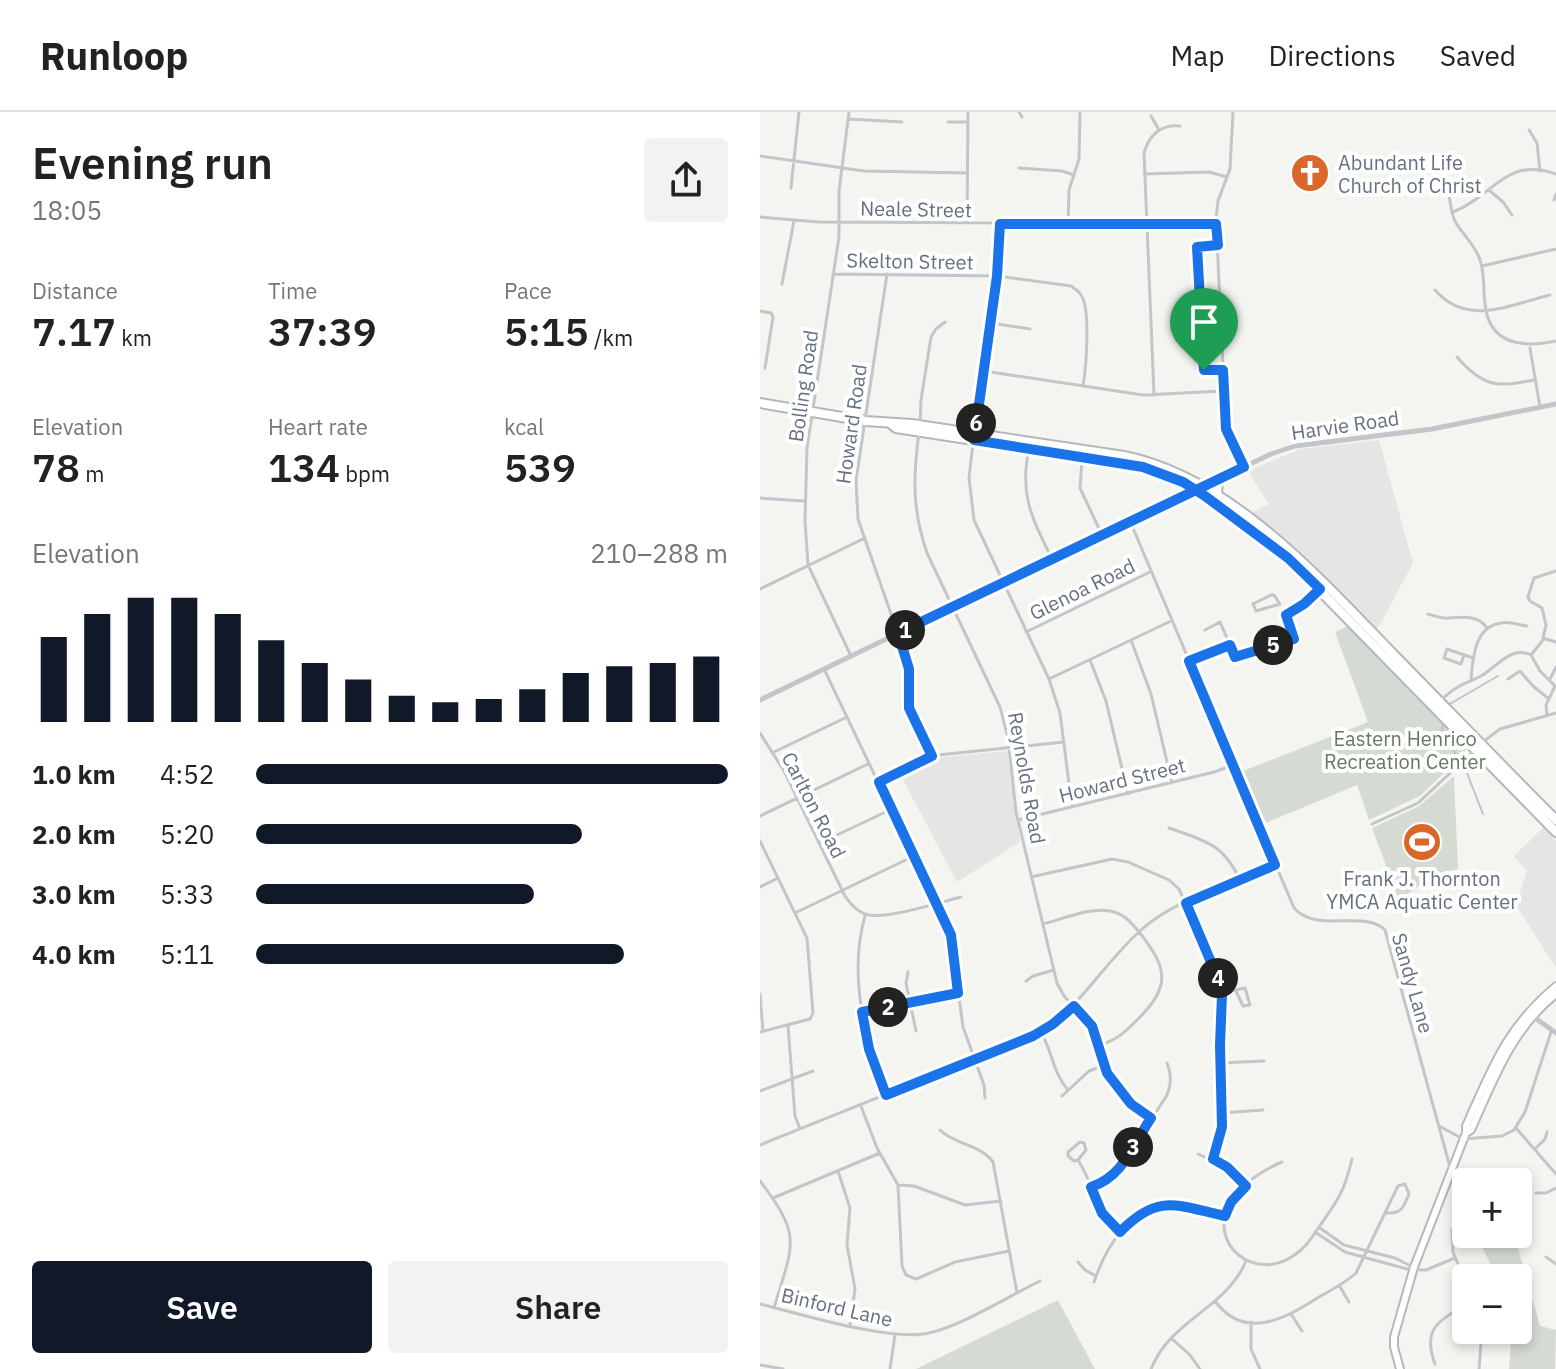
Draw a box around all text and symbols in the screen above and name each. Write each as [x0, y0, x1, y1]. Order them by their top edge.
text: Runloop [40, 31, 188, 80]
text: Map [1170, 37, 1224, 74]
text: Directions [1268, 37, 1396, 74]
text: Saved [1440, 37, 1516, 74]
text: Evening run [32, 134, 273, 191]
button: share [644, 138, 728, 222]
place label: Abundant Life Church of Christ [1338, 149, 1482, 199]
church icon: Abundant Life Church of Christ [1289, 152, 1331, 194]
text: 18:05 [32, 193, 102, 227]
street label: Neale Street [860, 195, 972, 223]
street label: Skelton Street [846, 246, 974, 276]
text: Distance [32, 276, 118, 305]
text: Time [268, 276, 317, 305]
text: Pace [504, 276, 552, 305]
pin [1170, 288, 1238, 370]
icon: arrive [1182, 300, 1226, 344]
text: 7.17 [32, 305, 116, 357]
text: 37:39 [268, 305, 377, 357]
text: 5:15 [504, 305, 589, 357]
text: km [116, 323, 152, 352]
text: /km [589, 323, 633, 352]
street label: Bolling Road [782, 328, 824, 444]
street label: Howard Road [829, 362, 873, 486]
pin: 6 [956, 403, 996, 443]
street label: Harvie Road [1289, 404, 1401, 446]
text: 6 [969, 408, 983, 437]
text: Elevation [32, 412, 123, 441]
text: Heart rate [268, 412, 368, 441]
text: kcal [504, 412, 544, 441]
text: 78 [32, 441, 80, 493]
text: 134 [268, 441, 340, 493]
text: 539 [504, 441, 576, 493]
text: m [80, 459, 104, 488]
text: bpm [340, 459, 390, 488]
text: Elevation [32, 536, 140, 570]
text: 210–288 m [590, 536, 728, 570]
street label: Glenoa Road [1025, 552, 1139, 626]
pin: 1 [885, 610, 925, 650]
text: 1 [898, 615, 912, 644]
pin: 5 [1253, 625, 1293, 665]
text: 5 [1266, 630, 1280, 659]
street label: Reynolds Road [1002, 710, 1052, 846]
park label: Eastern Henrico Recreation Center [1324, 725, 1486, 775]
street label: Carlton Road [776, 747, 852, 863]
street label: Howard Street [1056, 751, 1188, 809]
text: 1.0 km [32, 757, 116, 791]
text: 4:52 [160, 757, 214, 791]
text: 2.0 km [32, 817, 116, 851]
text: 5:20 [160, 817, 214, 851]
sports icon: Frank J. Thornton YMCA Aquatic Center [1401, 821, 1443, 863]
place label: Frank J. Thornton YMCA Aquatic Center [1326, 865, 1518, 915]
text: 3.0 km [32, 877, 116, 911]
text: 5:33 [160, 877, 214, 911]
street label: Sandy Lane [1386, 930, 1440, 1036]
text: 4.0 km [32, 937, 116, 971]
text: 5:11 [160, 937, 214, 971]
pin: 4 [1198, 958, 1238, 998]
text: 4 [1211, 963, 1225, 992]
pin: 2 [868, 987, 908, 1027]
text: 2 [881, 992, 895, 1021]
pin: 3 [1113, 1127, 1153, 1167]
text: 3 [1126, 1132, 1140, 1161]
map controls [1452, 1168, 1532, 1344]
button: + [1452, 1168, 1532, 1248]
button: Save [32, 1261, 372, 1353]
button: Share [388, 1261, 728, 1353]
button: − [1452, 1264, 1532, 1344]
street label: Binford Lane [779, 1281, 895, 1333]

